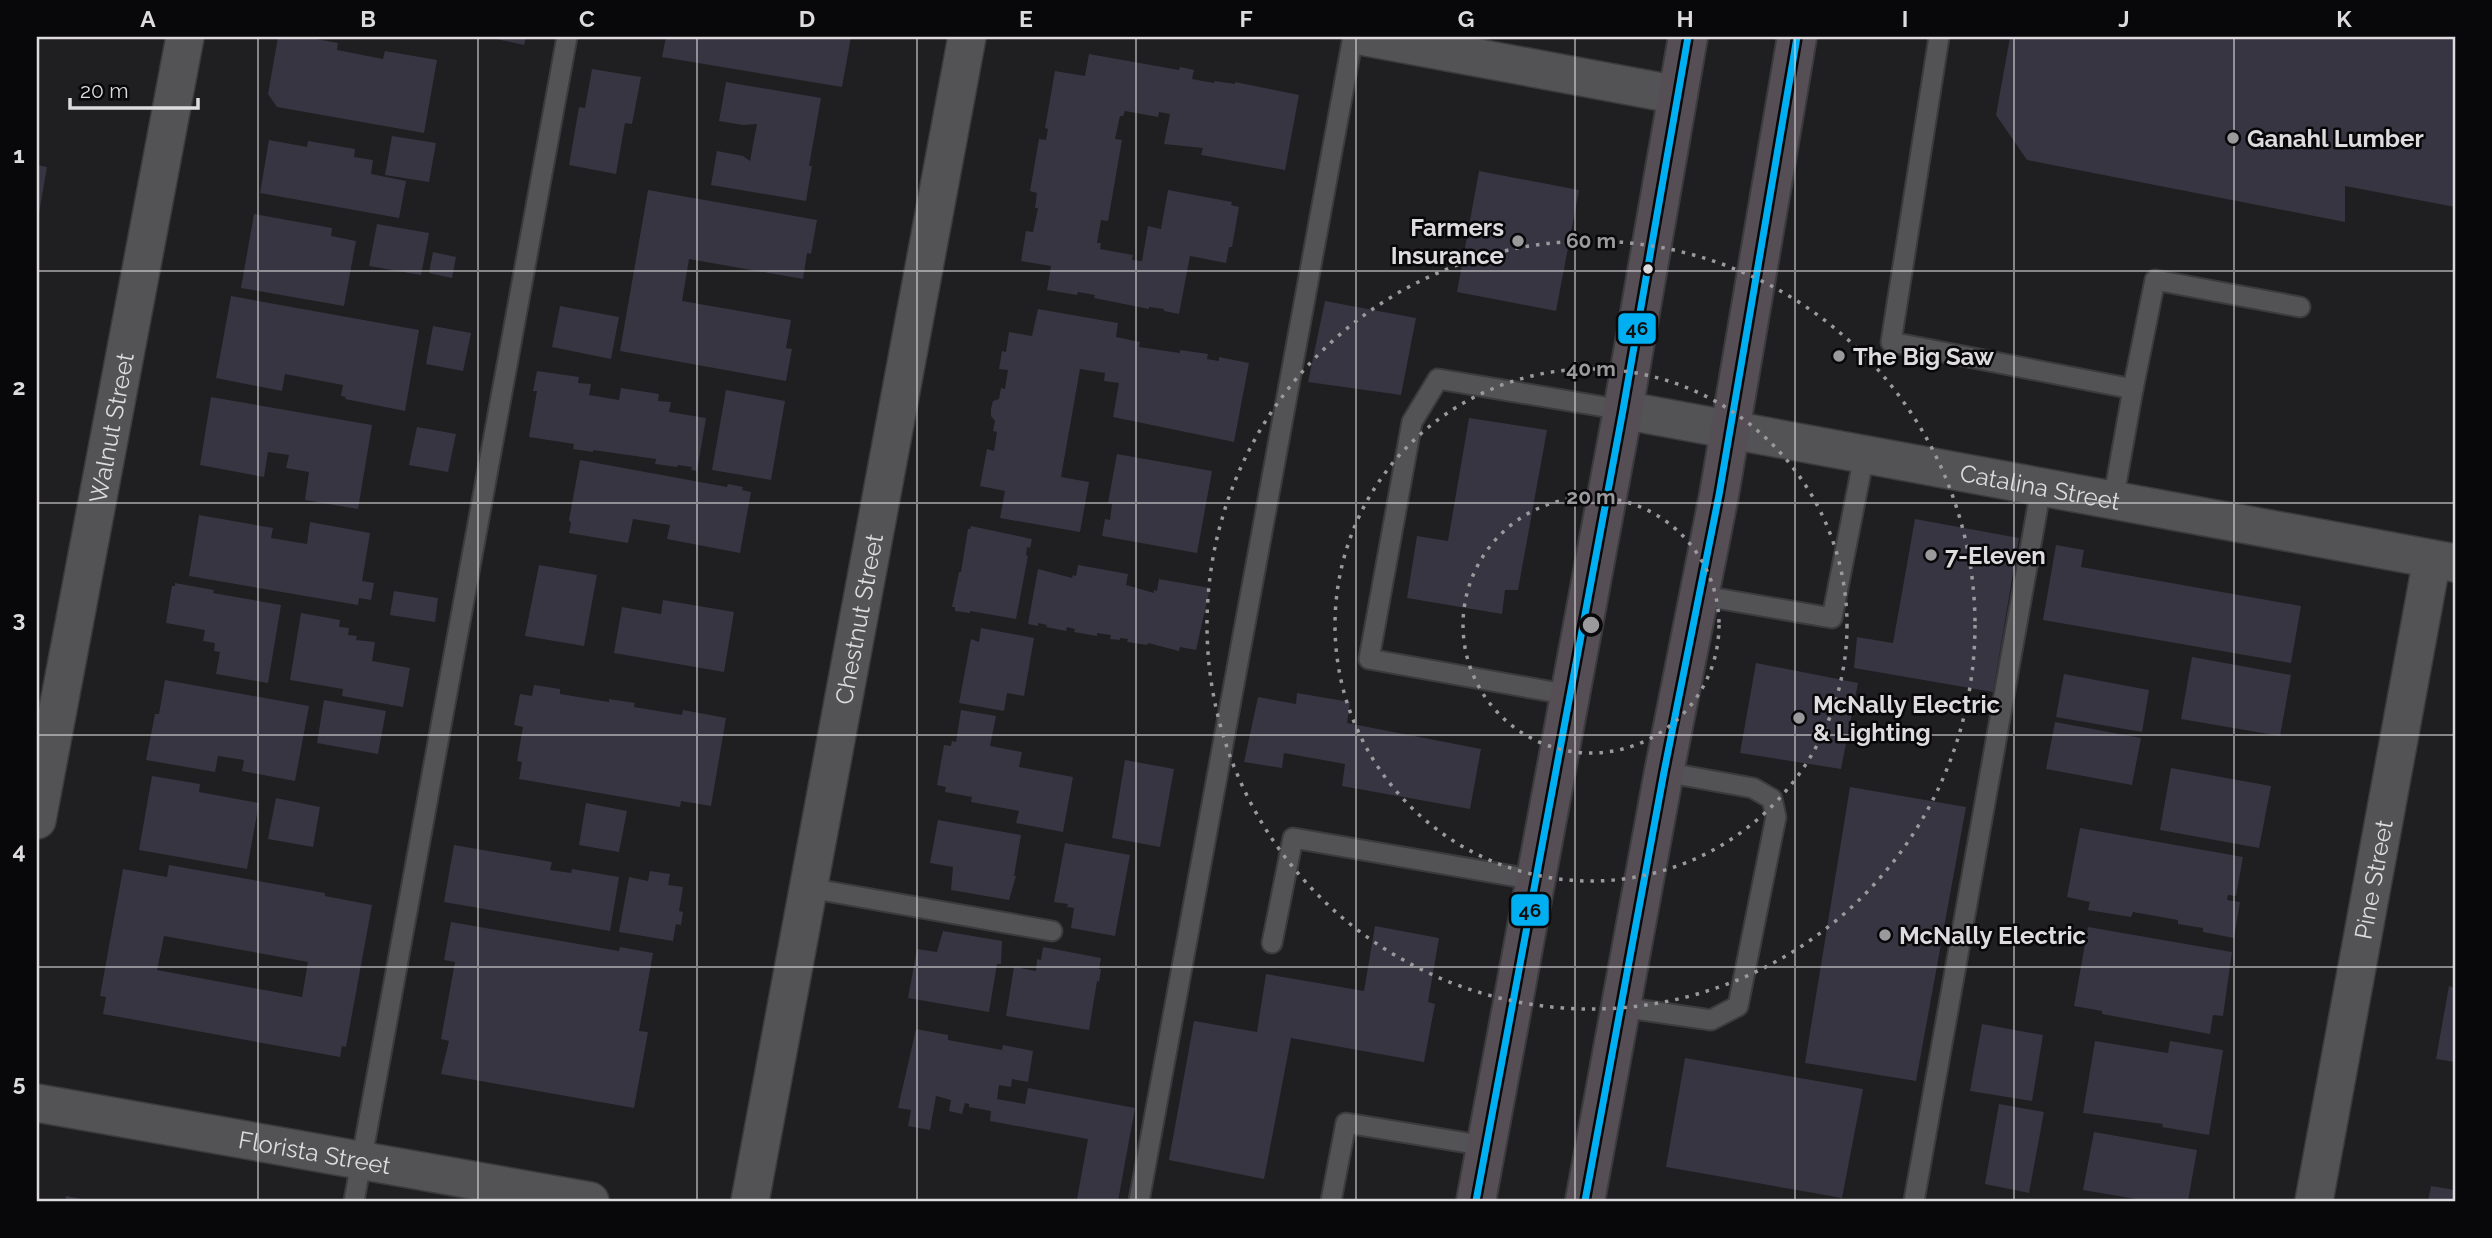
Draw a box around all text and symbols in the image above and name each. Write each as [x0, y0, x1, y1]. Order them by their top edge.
text: A [140, 5, 156, 32]
text: B [360, 5, 376, 32]
text: C [579, 5, 595, 32]
text: D [799, 5, 815, 32]
text: E [1019, 5, 1033, 32]
text: F [1239, 5, 1253, 32]
text: G [1458, 5, 1474, 32]
text: H [1676, 5, 1694, 32]
text: I [1902, 5, 1908, 32]
text: J [2118, 5, 2130, 32]
text: K [2336, 5, 2352, 32]
scale bar [70, 66, 198, 110]
text: 20 m [80, 78, 128, 103]
place label: Ganahl Lumber [2247, 124, 2424, 153]
marker: Ganahl Lumber [2225, 130, 2241, 146]
text: 1 [13, 141, 25, 168]
place label: Farmers Insurance [1391, 213, 1504, 270]
text: 60 m [1566, 228, 1616, 253]
marker: Farmers Insurance [1510, 233, 1526, 249]
unlabelled marker [1641, 262, 1655, 276]
line badge: 46 [1617, 312, 1657, 345]
text: 46 [1626, 317, 1648, 339]
place label: The Big Saw [1853, 342, 1995, 371]
marker: The Big Saw [1831, 348, 1847, 364]
street label: Walnut Street [83, 350, 140, 506]
text: 40 m [1566, 356, 1616, 381]
text: 2 [13, 373, 25, 400]
street label: Catalina Street [1958, 458, 2122, 516]
text: 20 m [1566, 484, 1616, 509]
street label: Chestnut Street [828, 531, 889, 707]
place label: 7-Eleven [1945, 541, 2046, 570]
marker: 7-Eleven [1923, 547, 1939, 563]
text: 3 [13, 605, 25, 632]
centre of rings [1579, 613, 1603, 637]
place label: McNally Electric & Lighting [1813, 690, 2001, 747]
marker: McNally Electric & Lighting [1791, 710, 1807, 726]
street label: Pine Street [2348, 817, 2398, 941]
text: 4 [12, 837, 26, 864]
line badge: 46 [1510, 893, 1550, 927]
text: 46 [1519, 899, 1541, 921]
place label: McNally Electric [1899, 921, 2087, 950]
marker: McNally Electric [1877, 927, 1893, 943]
text: 5 [13, 1069, 26, 1096]
street label: Florista Street [236, 1124, 393, 1180]

